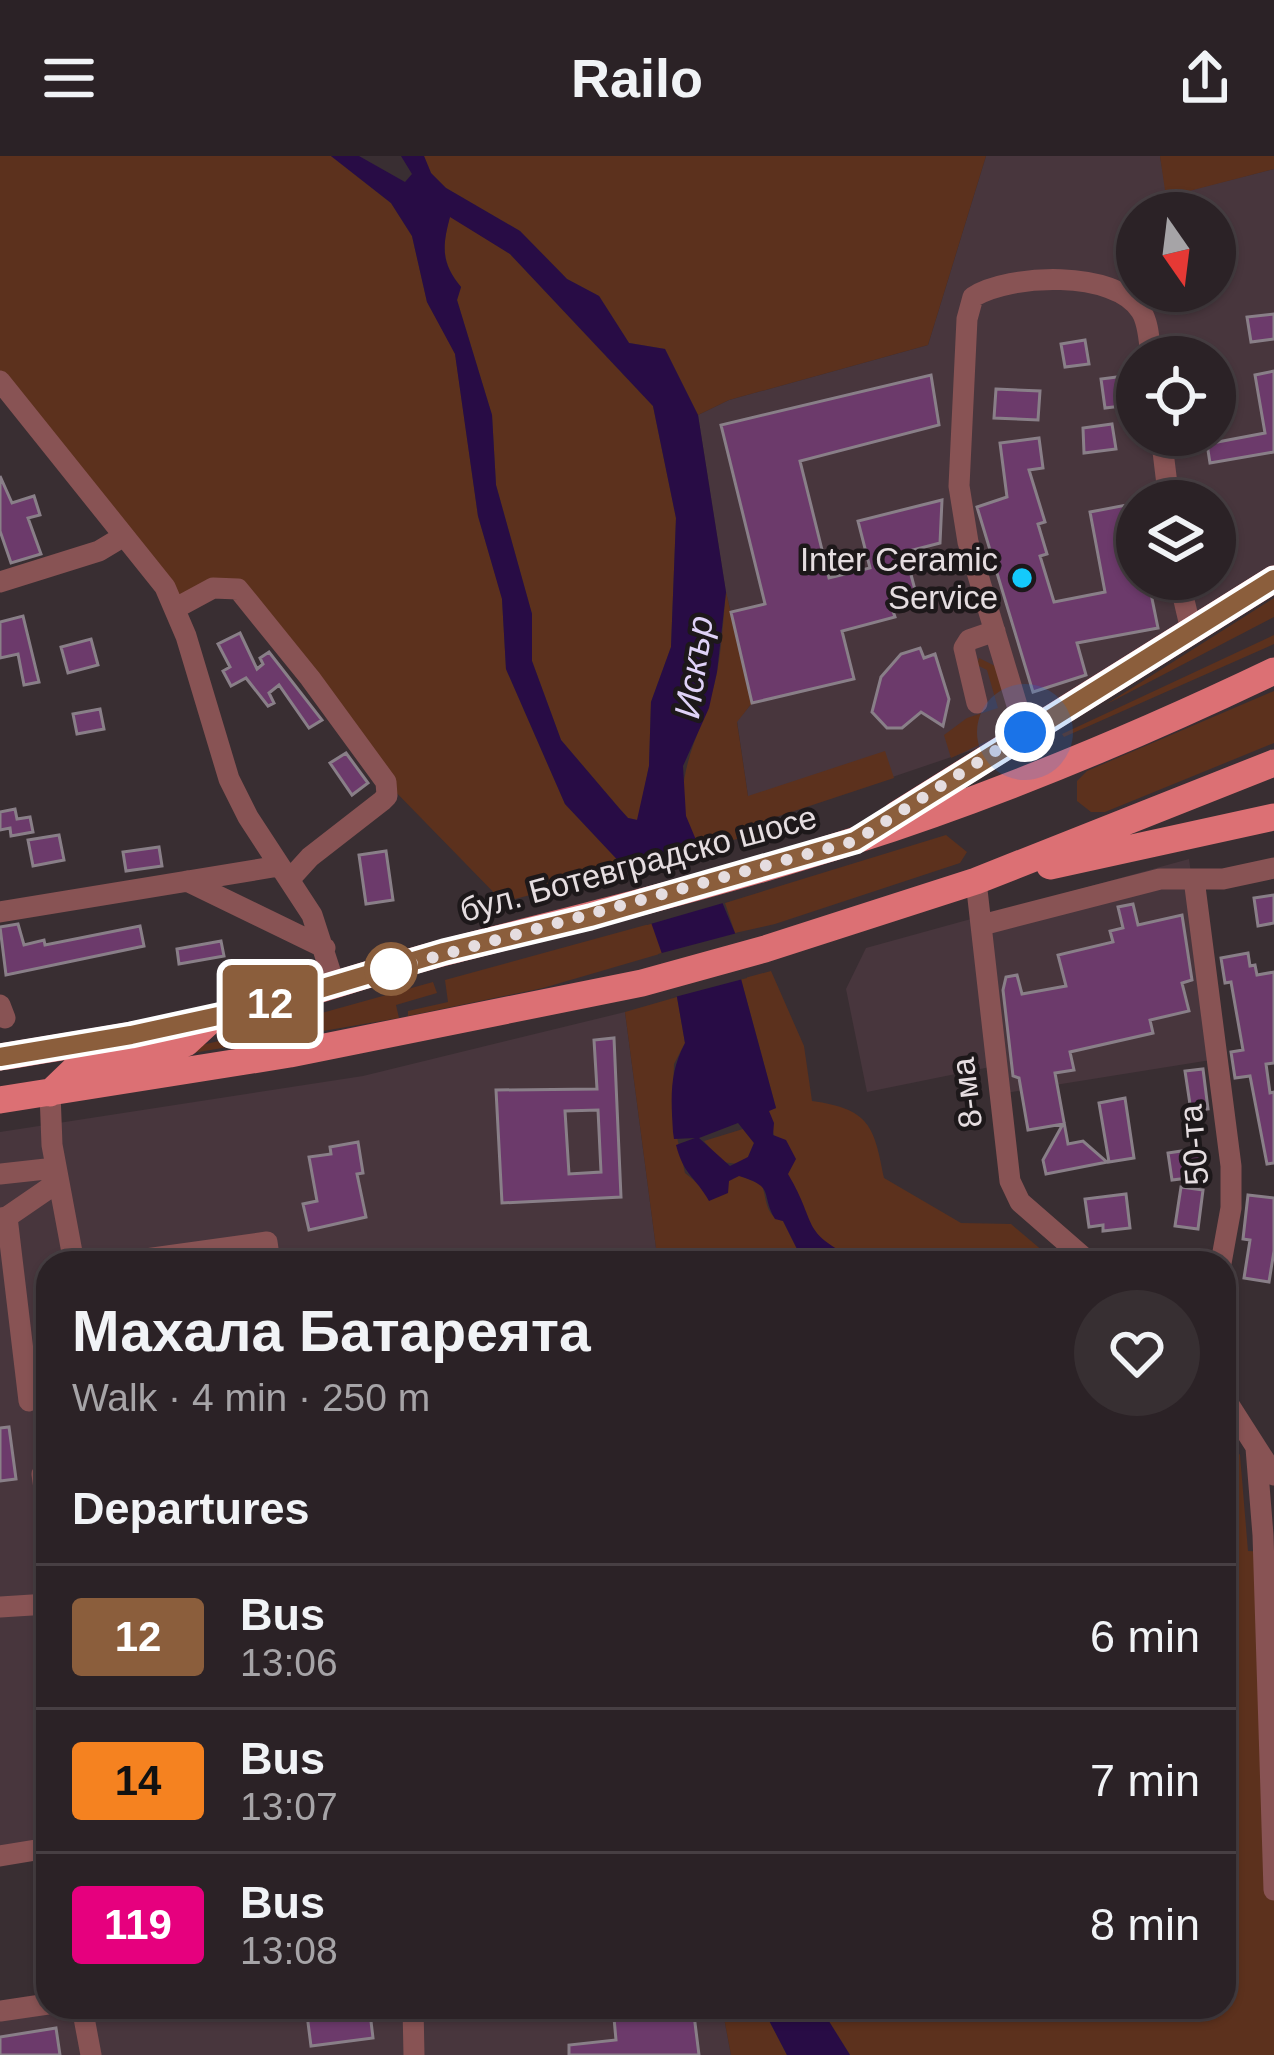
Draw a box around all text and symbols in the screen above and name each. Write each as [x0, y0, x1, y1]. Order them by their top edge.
icon: menu [36, 45, 102, 111]
icon: share [1172, 45, 1238, 111]
text: Railo [571, 48, 703, 108]
north arrow [1116, 192, 1236, 312]
map controls [1116, 192, 1236, 600]
button: locate [1116, 336, 1236, 456]
button: layers [1116, 480, 1236, 600]
place label: Inter Ceramic Service [800, 541, 998, 616]
marker: Inter Ceramic Service [1009, 565, 1035, 591]
water label: Искър [666, 613, 721, 721]
your location [995, 702, 1055, 762]
street label: бул. Ботевградско шосе [456, 798, 821, 929]
unlabelled marker [366, 944, 416, 994]
line badge: 12 [216, 965, 324, 1043]
text: 12 [247, 980, 293, 1027]
street label: 8-ма [944, 1055, 989, 1130]
street label: 50-та [1171, 1102, 1215, 1187]
button: heart [1074, 1290, 1200, 1416]
text: Махала Батареята [72, 1299, 591, 1363]
text: Walk · 4 min · 250 m [72, 1376, 430, 1419]
text: Departures [72, 1483, 310, 1534]
text: Bus [240, 1589, 325, 1640]
text: 6 min [1090, 1611, 1200, 1662]
text: 12 [115, 1613, 161, 1660]
text: 13:06 [240, 1641, 338, 1684]
text: Bus [240, 1733, 325, 1784]
text: 7 min [1090, 1755, 1200, 1806]
text: 14 [115, 1757, 161, 1804]
text: 13:07 [240, 1785, 338, 1828]
text: Bus [240, 1877, 325, 1928]
text: 8 min [1090, 1899, 1200, 1950]
text: 119 [104, 1901, 172, 1948]
text: 13:08 [240, 1929, 338, 1972]

